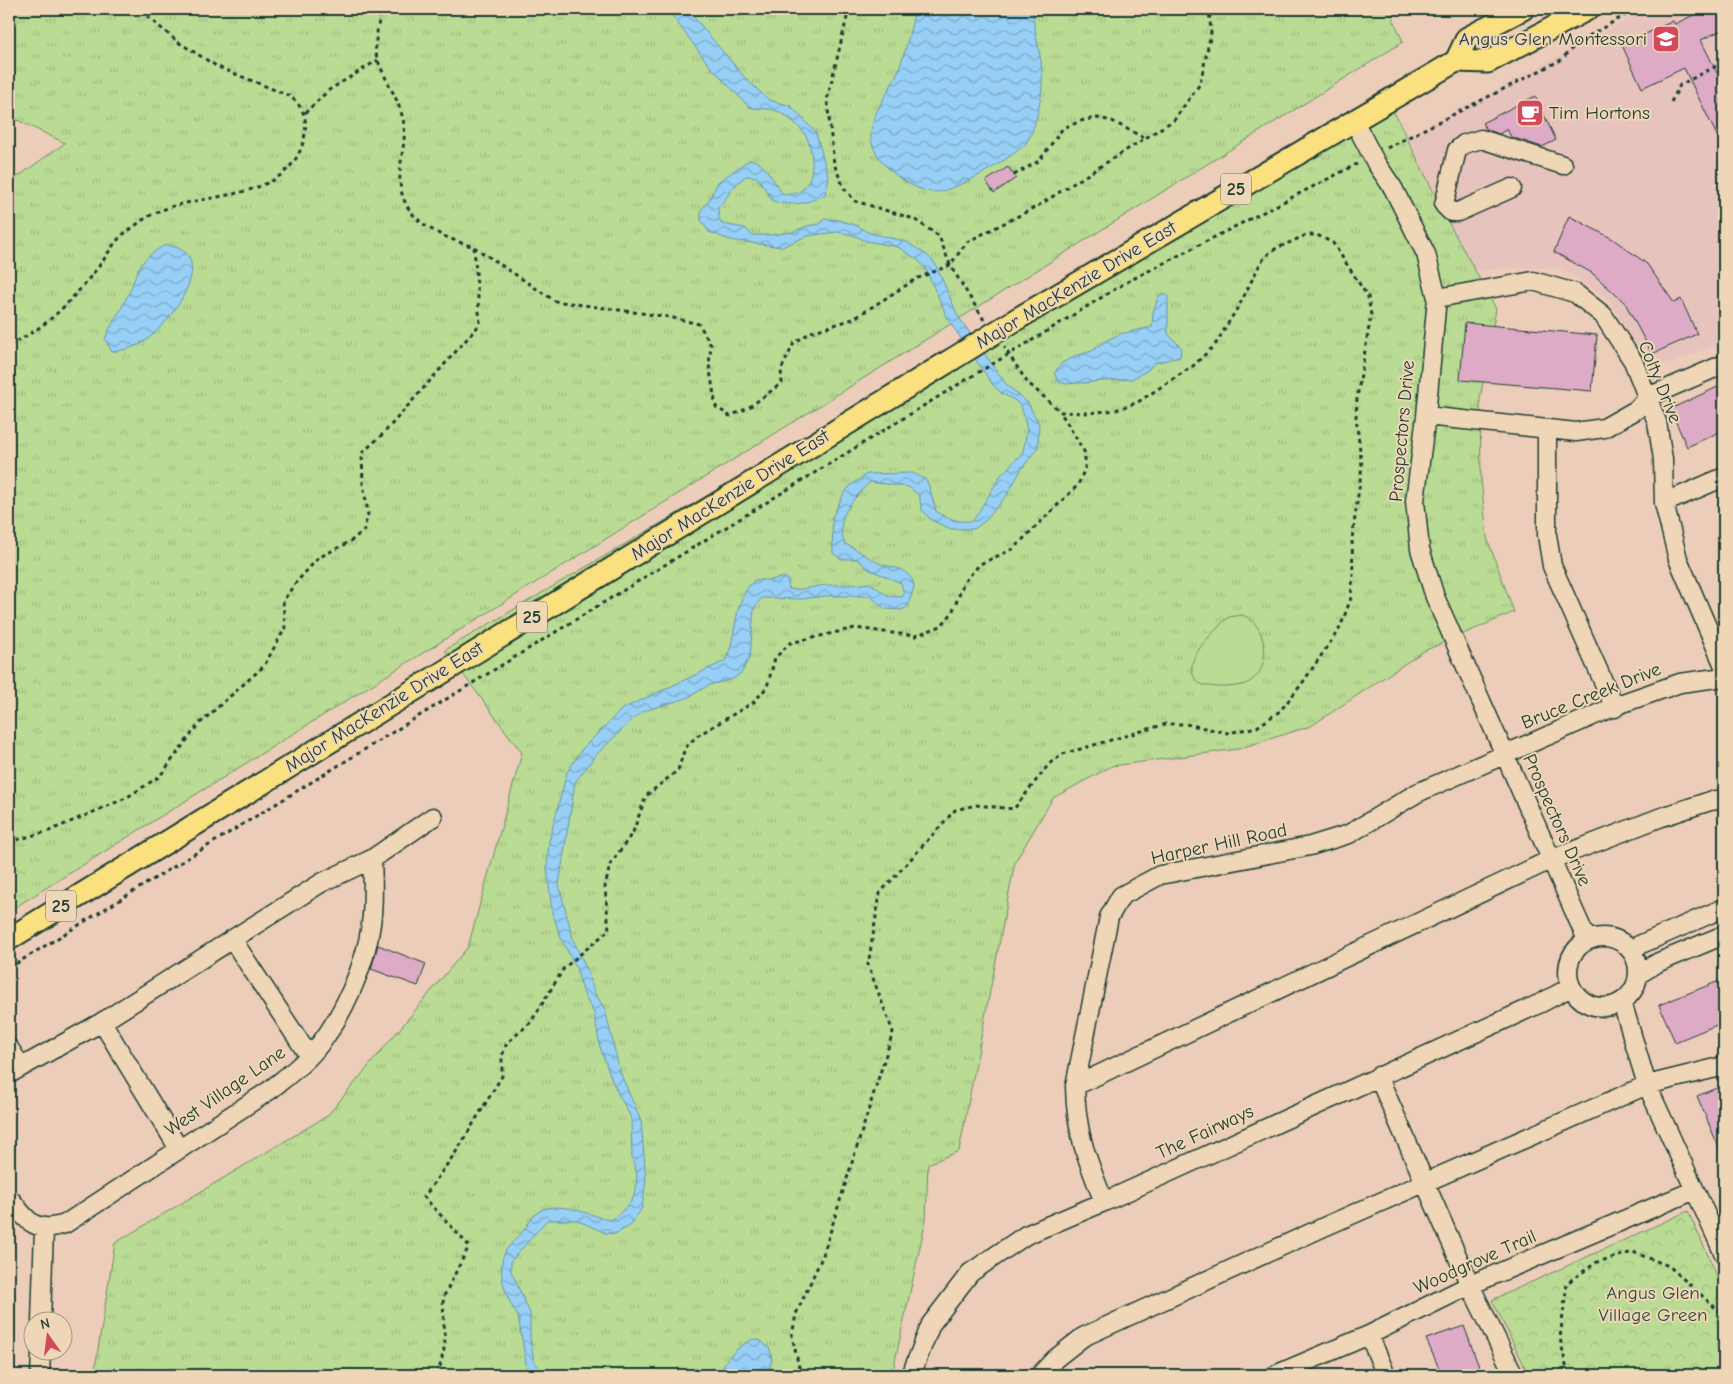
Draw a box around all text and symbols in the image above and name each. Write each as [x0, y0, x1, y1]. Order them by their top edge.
school or university icon: Angus Glen Montessori [1651, 24, 1681, 54]
place label: Angus Glen Montessori [1459, 28, 1647, 50]
cafe icon: Tim Hortons [1515, 98, 1545, 128]
place label: Tim Hortons [1549, 102, 1650, 124]
road number: 25 [1221, 173, 1251, 204]
street label: Major MacKenzie Drive East [972, 216, 1181, 354]
street label: Colty Drive [1633, 338, 1687, 426]
street label: Prospectors Drive [1385, 359, 1419, 503]
street label: Major MacKenzie Drive East [627, 424, 834, 565]
road number: 25 [517, 602, 547, 632]
street label: Major MacKenzie Drive East [281, 636, 488, 777]
street label: Bruce Creek Drive [1518, 658, 1664, 734]
street label: Prospectors Drive [1518, 751, 1596, 889]
street label: Harper Hill Road [1149, 819, 1289, 869]
road number: 25 [46, 890, 76, 921]
street label: West Village Lane [161, 1041, 289, 1141]
street label: The Fairways [1153, 1100, 1257, 1164]
street label: Woodgrove Trail [1410, 1225, 1540, 1299]
park label: Angus Glen Village Green [1599, 1282, 1707, 1326]
north arrow [22, 1312, 72, 1362]
text: N [38, 1315, 51, 1333]

